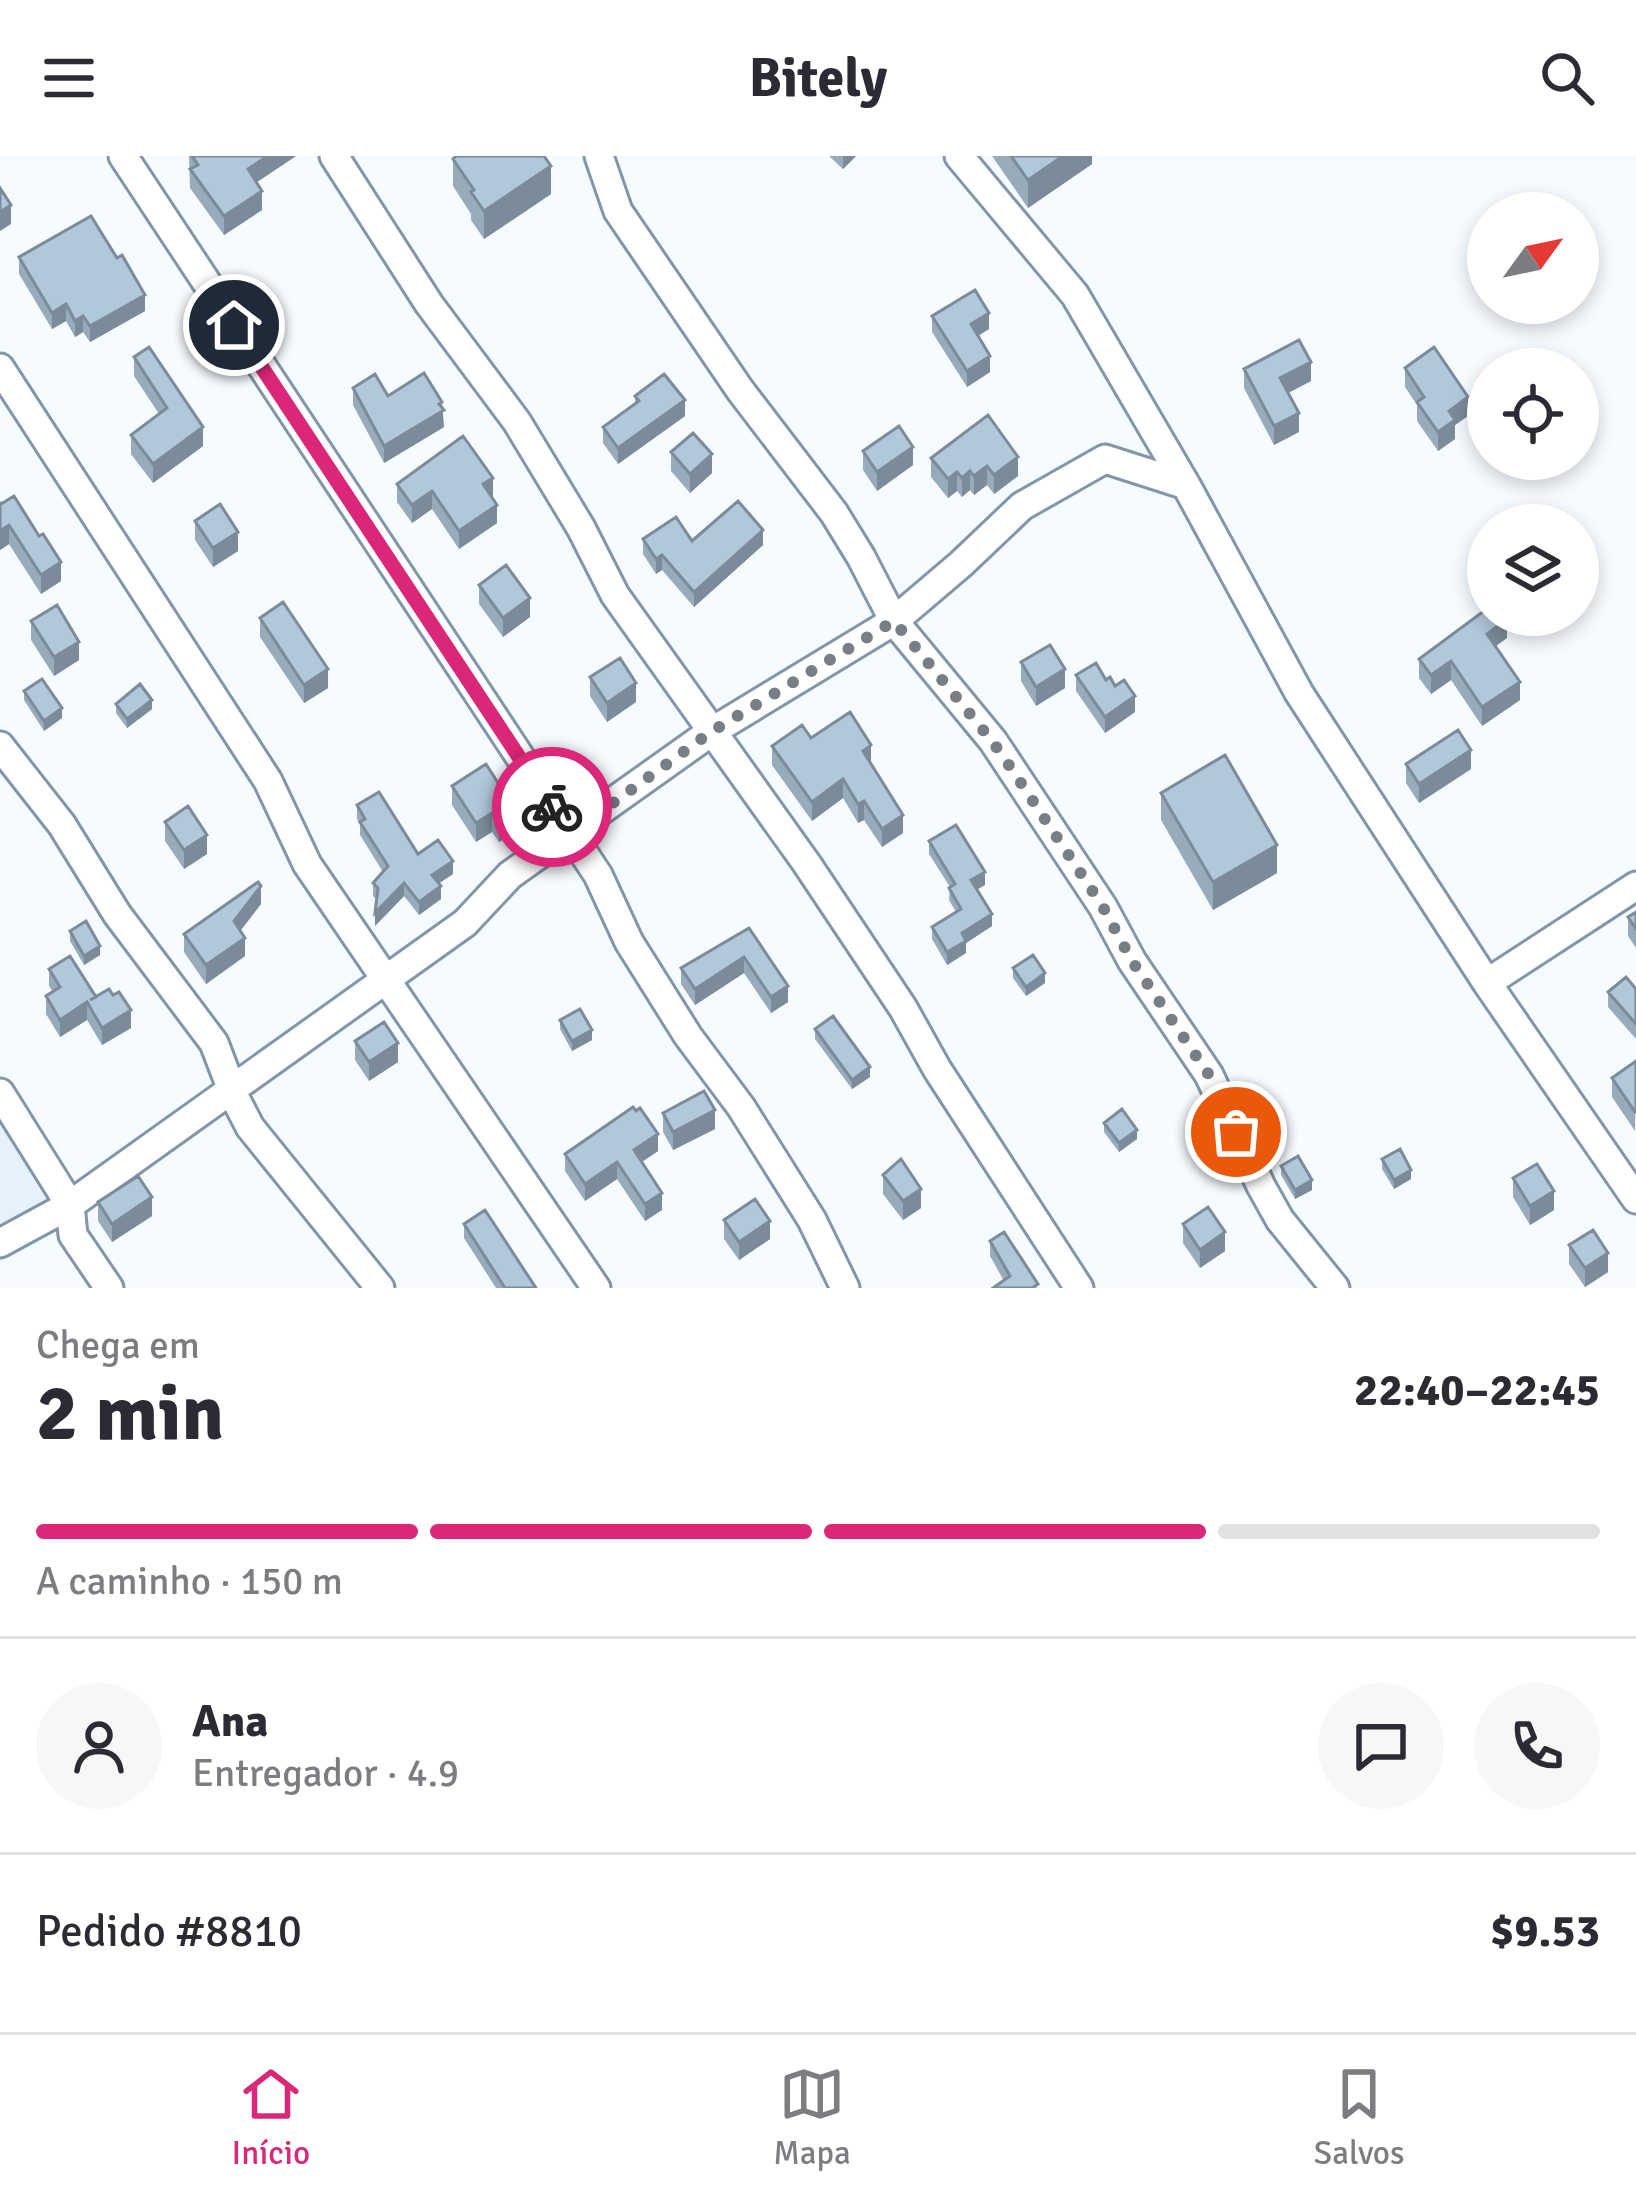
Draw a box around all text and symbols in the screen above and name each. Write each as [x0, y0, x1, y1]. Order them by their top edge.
icon: menu [36, 45, 102, 111]
text: Bitely [749, 45, 887, 112]
icon: search [1534, 45, 1600, 111]
north arrow [1467, 192, 1599, 324]
map controls [1467, 192, 1599, 636]
pin [183, 274, 285, 376]
icon: home [201, 292, 267, 358]
button: locate [1467, 348, 1599, 480]
button: layers [1467, 504, 1599, 636]
courier [492, 747, 612, 867]
icon: bike [519, 774, 585, 840]
pin [1185, 1081, 1287, 1183]
icon: bag [1203, 1099, 1269, 1165]
text: Chega em [36, 1321, 200, 1369]
text: 22:40–22:45 [1354, 1363, 1600, 1418]
text: 2 min [36, 1366, 224, 1462]
text: A caminho · 150 m [36, 1557, 343, 1605]
button: person [36, 1683, 162, 1809]
button: chat [1318, 1683, 1444, 1809]
button: phone [1474, 1683, 1600, 1809]
text: Ana [192, 1694, 268, 1749]
text: Entregador · 4.9 [192, 1749, 459, 1797]
text: Pedido #8810 [36, 1904, 302, 1959]
text: $9.53 [1490, 1904, 1600, 1959]
tab: Início [232, 2061, 310, 2174]
tab: Mapa [773, 2061, 851, 2174]
tab: Salvos [1314, 2061, 1404, 2174]

